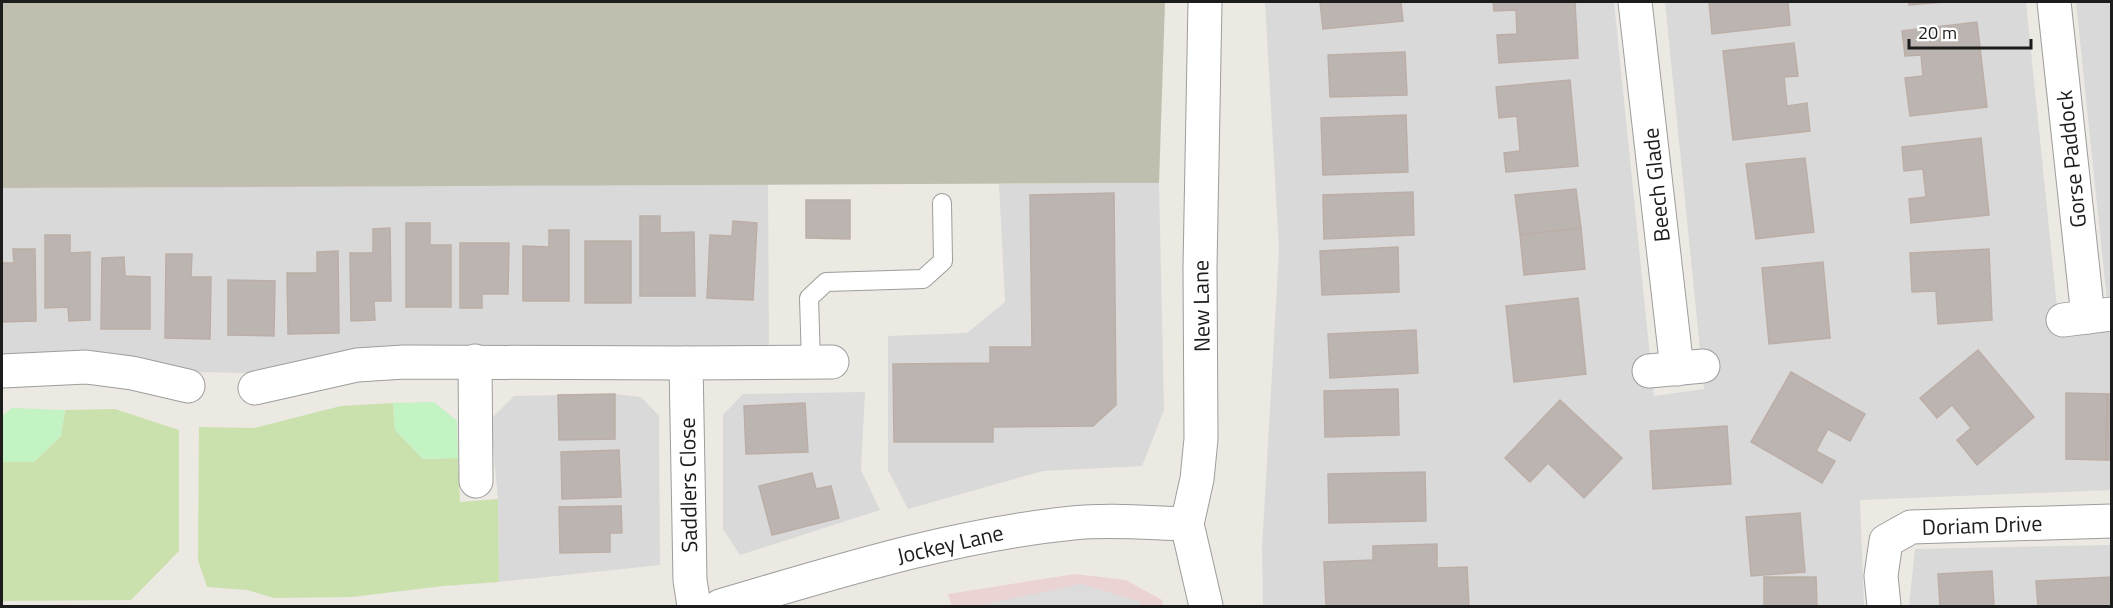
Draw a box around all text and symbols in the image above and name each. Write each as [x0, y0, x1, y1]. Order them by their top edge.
scale bar [1909, 12, 2030, 50]
text: 20 m [1918, 19, 1957, 46]
street label: Gorse Paddock [2047, 88, 2095, 229]
street label: Beech Glade [1633, 126, 1679, 244]
street label: New Lane [1183, 260, 1219, 352]
street label: Saddlers Close [670, 417, 706, 553]
street label: Doriam Drive [1921, 506, 2043, 544]
street label: Jockey Lane [893, 515, 1007, 573]

